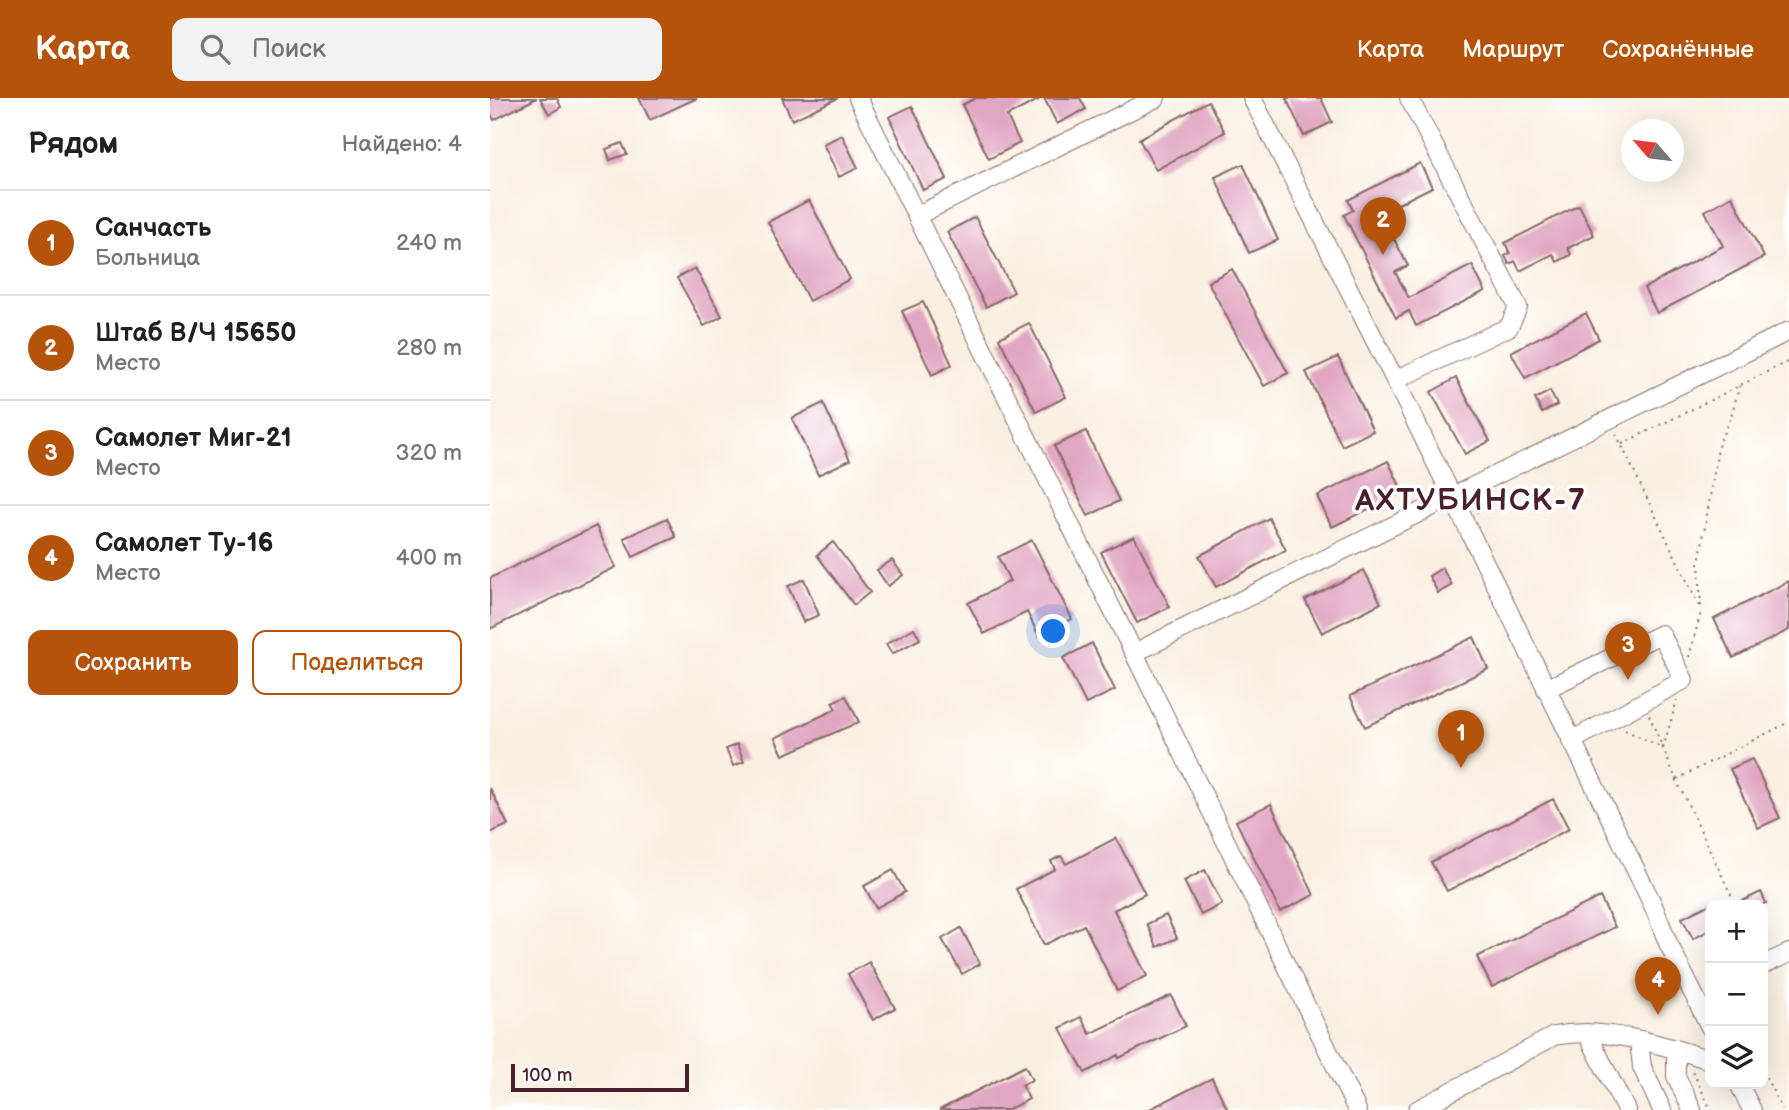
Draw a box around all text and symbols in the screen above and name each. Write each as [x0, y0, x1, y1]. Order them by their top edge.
search box [172, 18, 662, 81]
text: Карта [35, 29, 130, 69]
icon: search [196, 30, 234, 68]
text: Поиск [252, 34, 326, 65]
text: Карта [1357, 35, 1424, 64]
text: Маршрут [1462, 35, 1564, 64]
text: Сохранённые [1602, 35, 1754, 64]
north arrow [1621, 119, 1684, 182]
text: Рядом [28, 126, 118, 162]
text: Найдено: 4 [342, 130, 462, 158]
pin: 2 [1360, 197, 1406, 255]
text: Санчасть [95, 213, 211, 244]
text: 1 [46, 229, 56, 257]
text: 240 m [396, 229, 462, 257]
text: Больница [95, 244, 200, 272]
text: Штаб В/Ч 15650 [95, 318, 297, 349]
text: 2 [44, 334, 58, 362]
text: 280 m [396, 334, 462, 362]
text: Место [95, 349, 161, 377]
text: Самолет Миг-21 [95, 423, 292, 454]
text: 3 [44, 439, 58, 467]
text: 320 m [396, 439, 462, 467]
text: Место [95, 454, 161, 482]
district label: АХТУБИНСК-7 [1354, 483, 1587, 519]
text: Самолет Ту-16 [95, 528, 273, 559]
text: 4 [44, 544, 58, 572]
text: 400 m [396, 544, 462, 572]
text: Место [95, 559, 161, 587]
your location [1036, 614, 1070, 648]
pin: 3 [1605, 622, 1651, 680]
button: Сохранить [28, 630, 238, 695]
button: Поделиться [252, 630, 462, 695]
pin: 1 [1438, 710, 1484, 768]
map controls [1705, 900, 1768, 1089]
button: + [1705, 900, 1768, 963]
pin: 4 [1635, 957, 1681, 1015]
button: − [1705, 963, 1768, 1026]
button: layers [1705, 1026, 1768, 1089]
scale bar [511, 1061, 690, 1093]
text: 100 m [522, 1064, 573, 1087]

